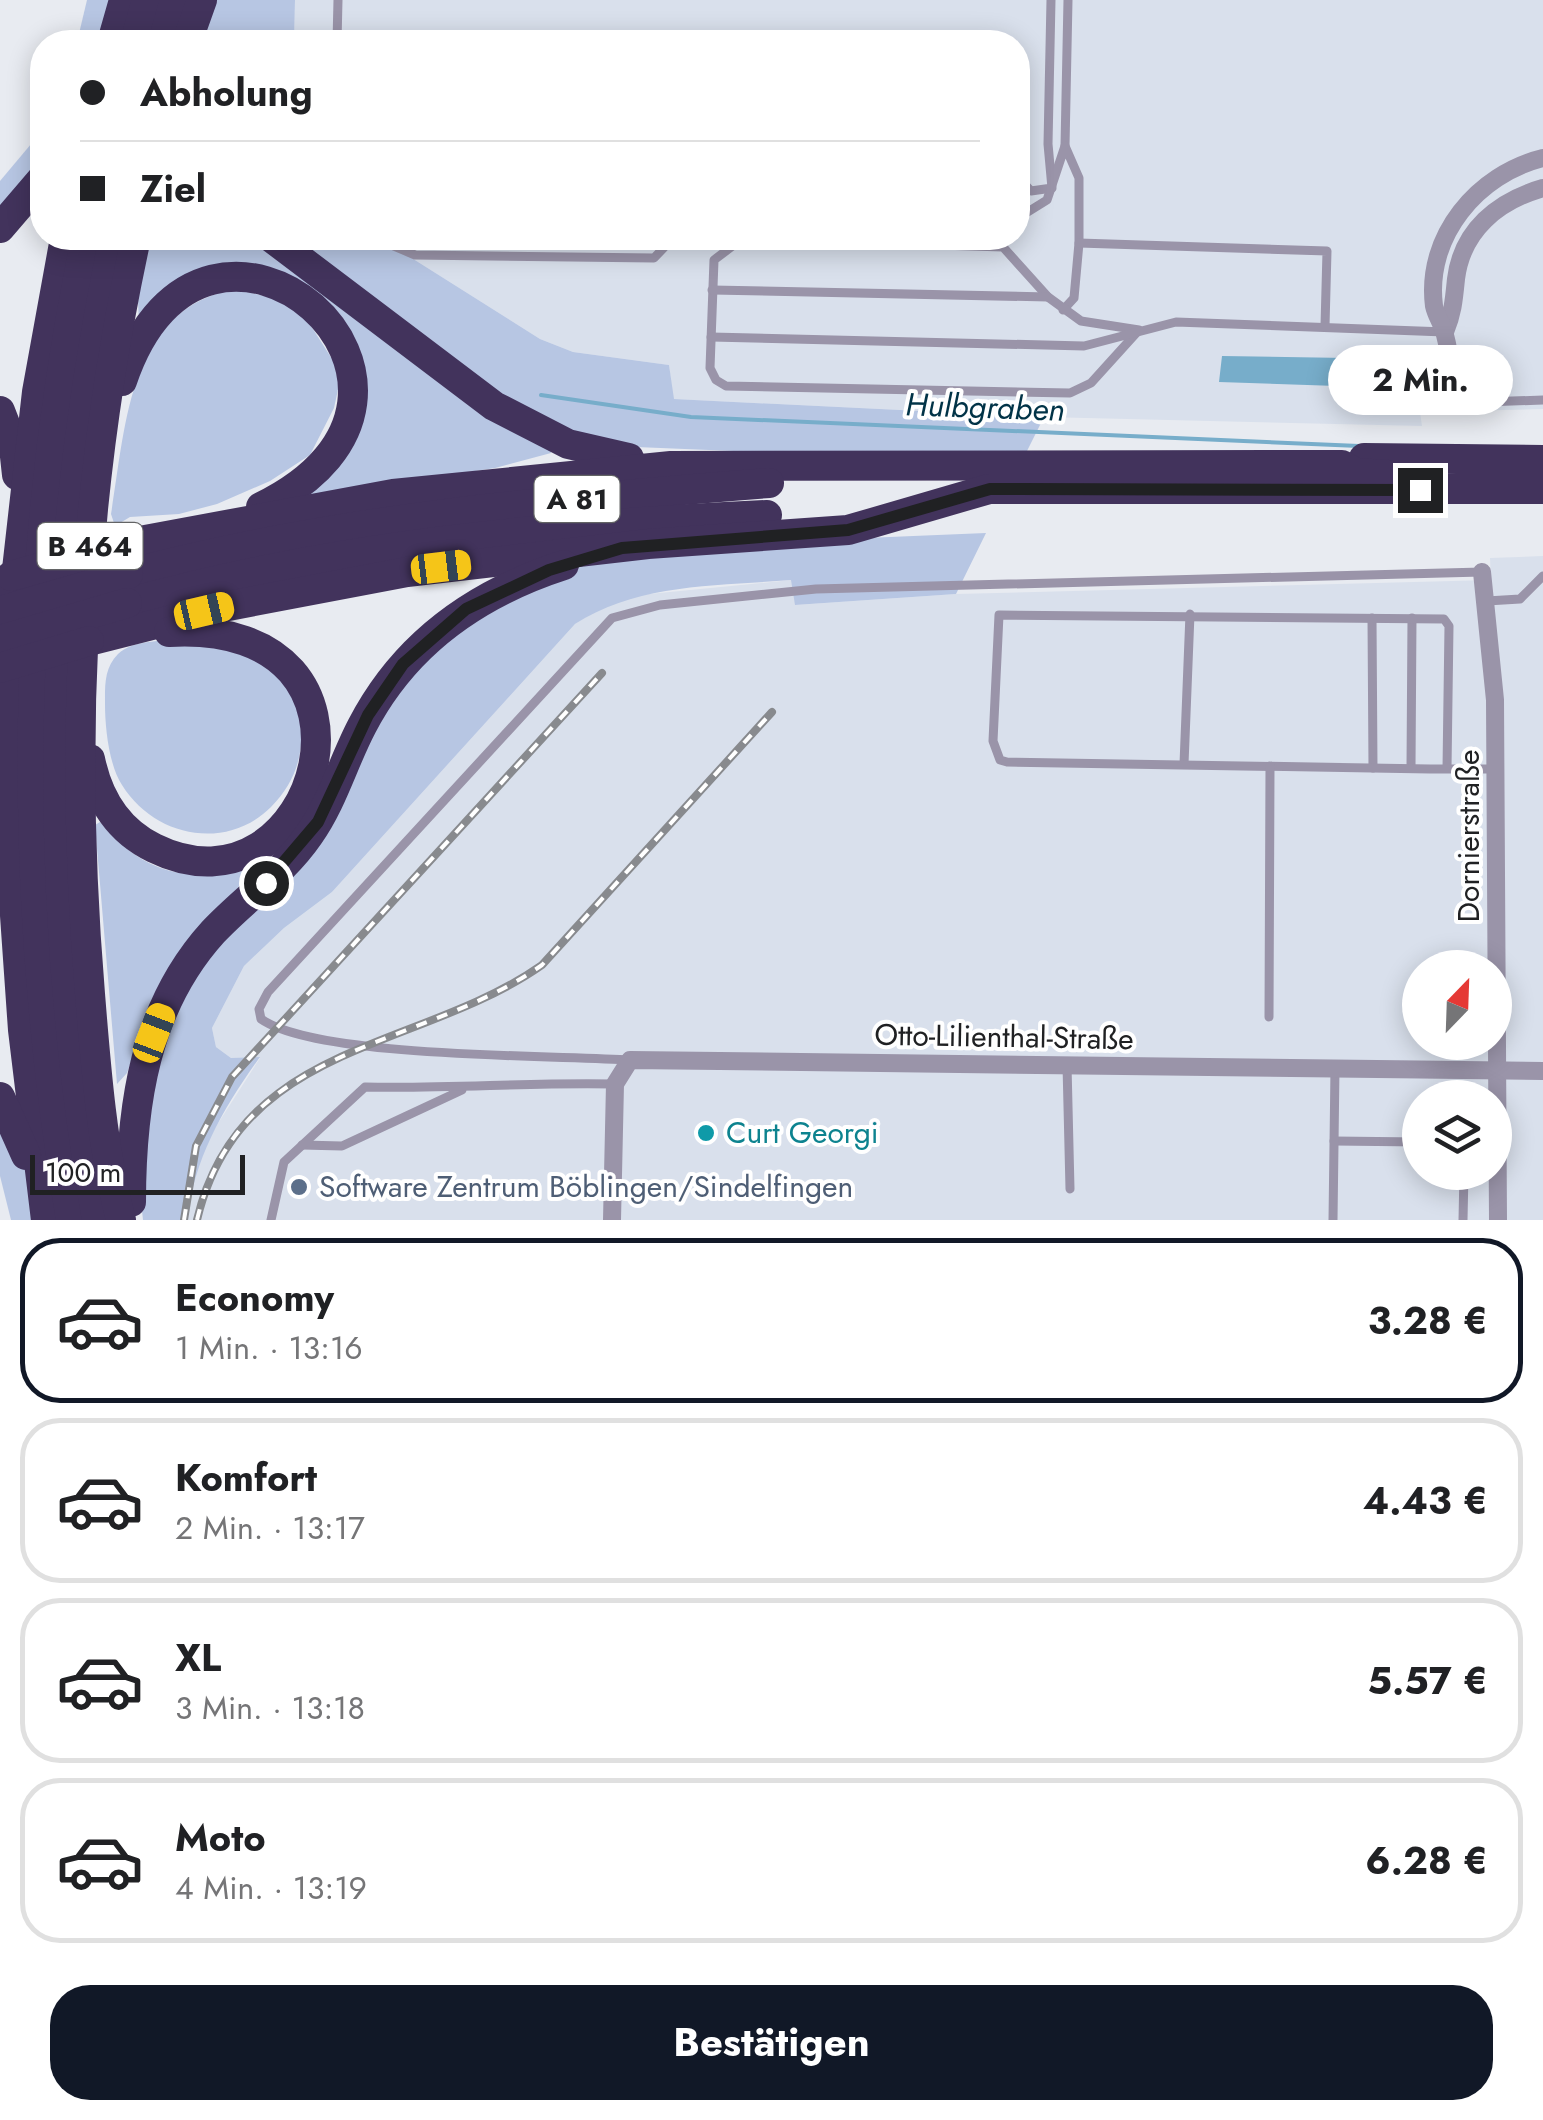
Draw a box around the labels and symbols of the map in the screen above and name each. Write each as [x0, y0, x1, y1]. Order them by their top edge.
callout: 2 Min. [1328, 345, 1512, 415]
water label: Hulbgraben [905, 381, 1065, 433]
route end [1398, 468, 1443, 513]
road number: A 81 [534, 476, 620, 522]
road number: B 464 [38, 523, 142, 569]
car [409, 548, 473, 586]
car [171, 590, 237, 632]
street label: Dornierstraße [1447, 750, 1490, 922]
route start [244, 861, 289, 906]
north arrow [1402, 950, 1512, 1060]
car [129, 1000, 179, 1066]
street label: Otto-Lilienthal-Straße [874, 1013, 1134, 1060]
place label: Curt Georgi [726, 1111, 879, 1154]
marker: Curt Georgi [695, 1122, 717, 1144]
scale bar [30, 1150, 245, 1194]
place label: Software Zentrum Böblingen/Sindelfingen [319, 1165, 853, 1208]
marker: Software Zentrum Böblingen/Sindelfingen [288, 1176, 310, 1198]

